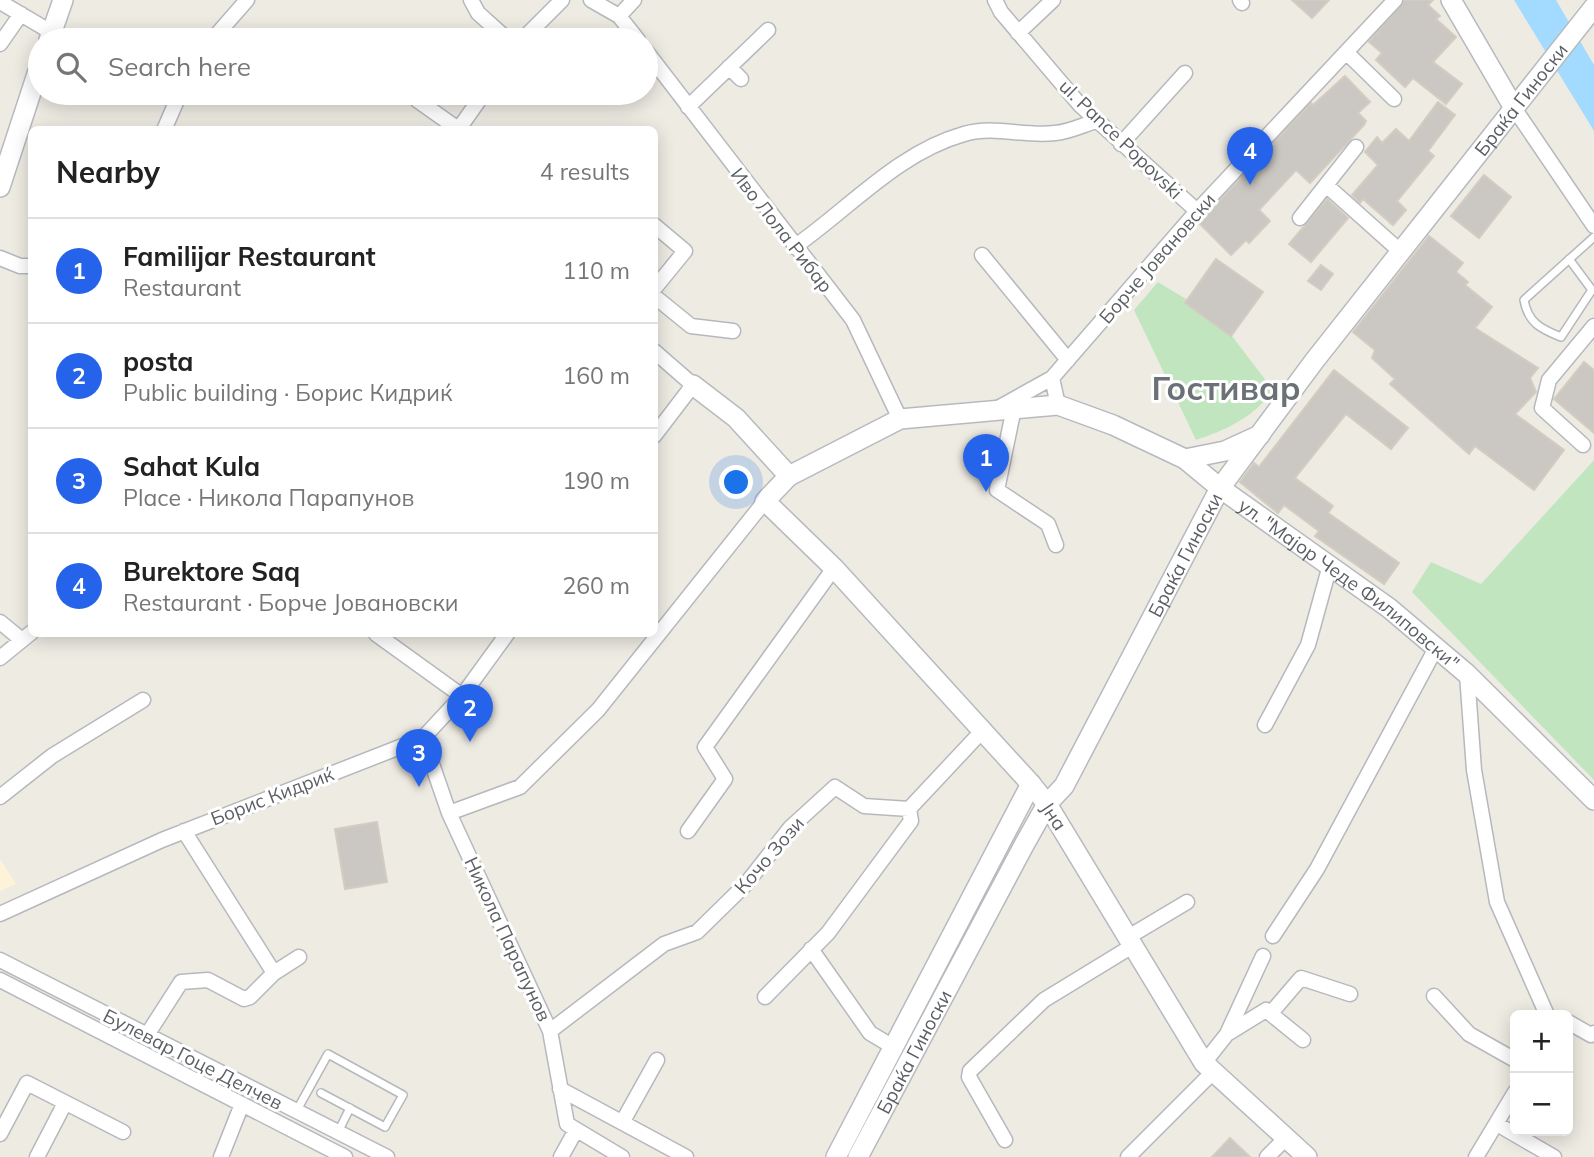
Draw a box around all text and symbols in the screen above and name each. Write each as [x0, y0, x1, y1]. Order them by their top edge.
search box [28, 28, 658, 105]
street label: Браќа Гиноски [1469, 38, 1573, 161]
icon: search [52, 48, 90, 86]
text: Search here [108, 50, 251, 83]
street label: ul. Pance Popovski [1054, 74, 1188, 204]
pin: 4 [1227, 127, 1273, 185]
text: Nearby [56, 153, 160, 191]
text: 4 results [540, 157, 630, 186]
street label: Иво Лола Рибар [726, 163, 838, 297]
street label: Борче Јовановски [1094, 188, 1220, 328]
text: Familijar Restaurant [123, 240, 376, 273]
text: 1 [72, 256, 86, 285]
text: 110 m [562, 256, 630, 285]
text: Restaurant [123, 273, 241, 302]
text: posta [123, 345, 193, 378]
text: 2 [72, 361, 86, 390]
text: 160 m [562, 361, 630, 390]
district label: Гостивар [1151, 367, 1301, 408]
text: Public building · Борис Кидриќ [123, 378, 452, 407]
pin: 1 [963, 434, 1009, 492]
text: Sahat Kula [123, 450, 260, 483]
your location [719, 465, 753, 499]
text: 3 [72, 466, 86, 495]
text: 190 m [562, 466, 630, 495]
text: Place · Никола Парапунов [123, 483, 414, 512]
street label: Браќа Гиноски [1143, 489, 1227, 621]
street label: ул. "Мајор Чеде Филиповски" [1234, 493, 1465, 675]
text: Burektore Saq [123, 555, 300, 588]
text: 4 [72, 571, 86, 600]
text: 260 m [562, 571, 630, 600]
text: Restaurant · Борче Јовановски [123, 588, 459, 617]
pin: 2 [447, 684, 493, 742]
pin: 3 [396, 729, 442, 787]
street label: Борис Кидриќ [207, 761, 338, 830]
street label: Јна [1036, 797, 1072, 835]
street label: Кочо Зози [729, 811, 809, 899]
street label: Никола Парапунов [459, 853, 557, 1025]
street label: Браќа Гиноски [871, 986, 957, 1118]
street label: Булевар Гоце Делчев [99, 1003, 287, 1115]
map controls [1510, 1010, 1573, 1136]
button: + [1510, 1010, 1573, 1073]
button: − [1510, 1073, 1573, 1136]

